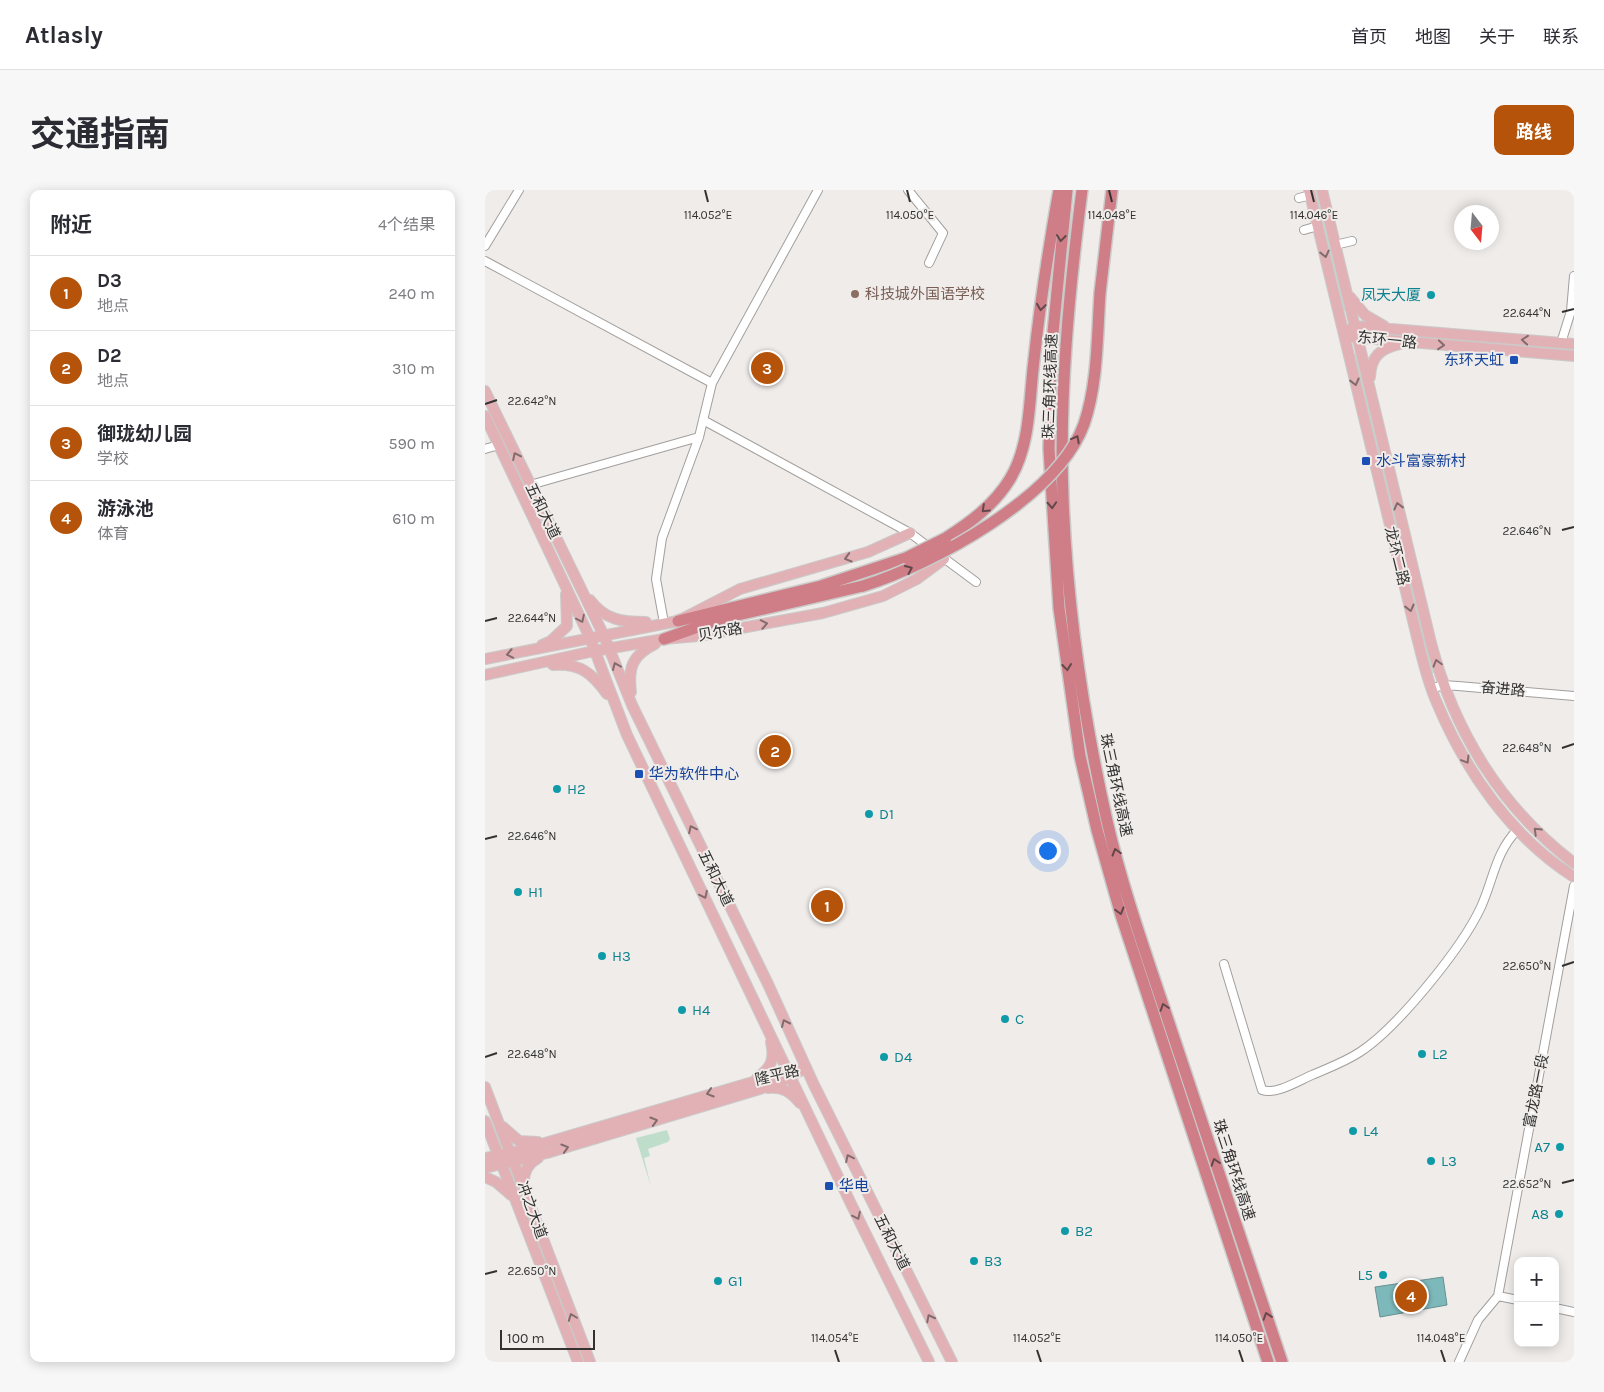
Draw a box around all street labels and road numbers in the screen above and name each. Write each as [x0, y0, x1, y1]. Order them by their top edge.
street label: 东环一路 [1356, 328, 1418, 352]
street label: 珠三角环线高速 [1039, 333, 1061, 439]
street label: 五和大道 [522, 480, 564, 542]
street label: 龙环二路 [1381, 525, 1413, 587]
street label: 贝尔路 [696, 619, 744, 645]
street label: 奋进路 [1480, 678, 1526, 700]
street label: 珠三角环线高速 [1096, 732, 1136, 838]
street label: 五和大道 [695, 847, 737, 909]
street label: 富龙路一段 [1520, 1052, 1552, 1130]
street label: 隆平路 [753, 1061, 801, 1089]
street label: 珠三角环线高速 [1209, 1117, 1259, 1223]
street label: 冲之大道 [513, 1179, 551, 1241]
street label: 五和大道 [870, 1211, 914, 1273]

